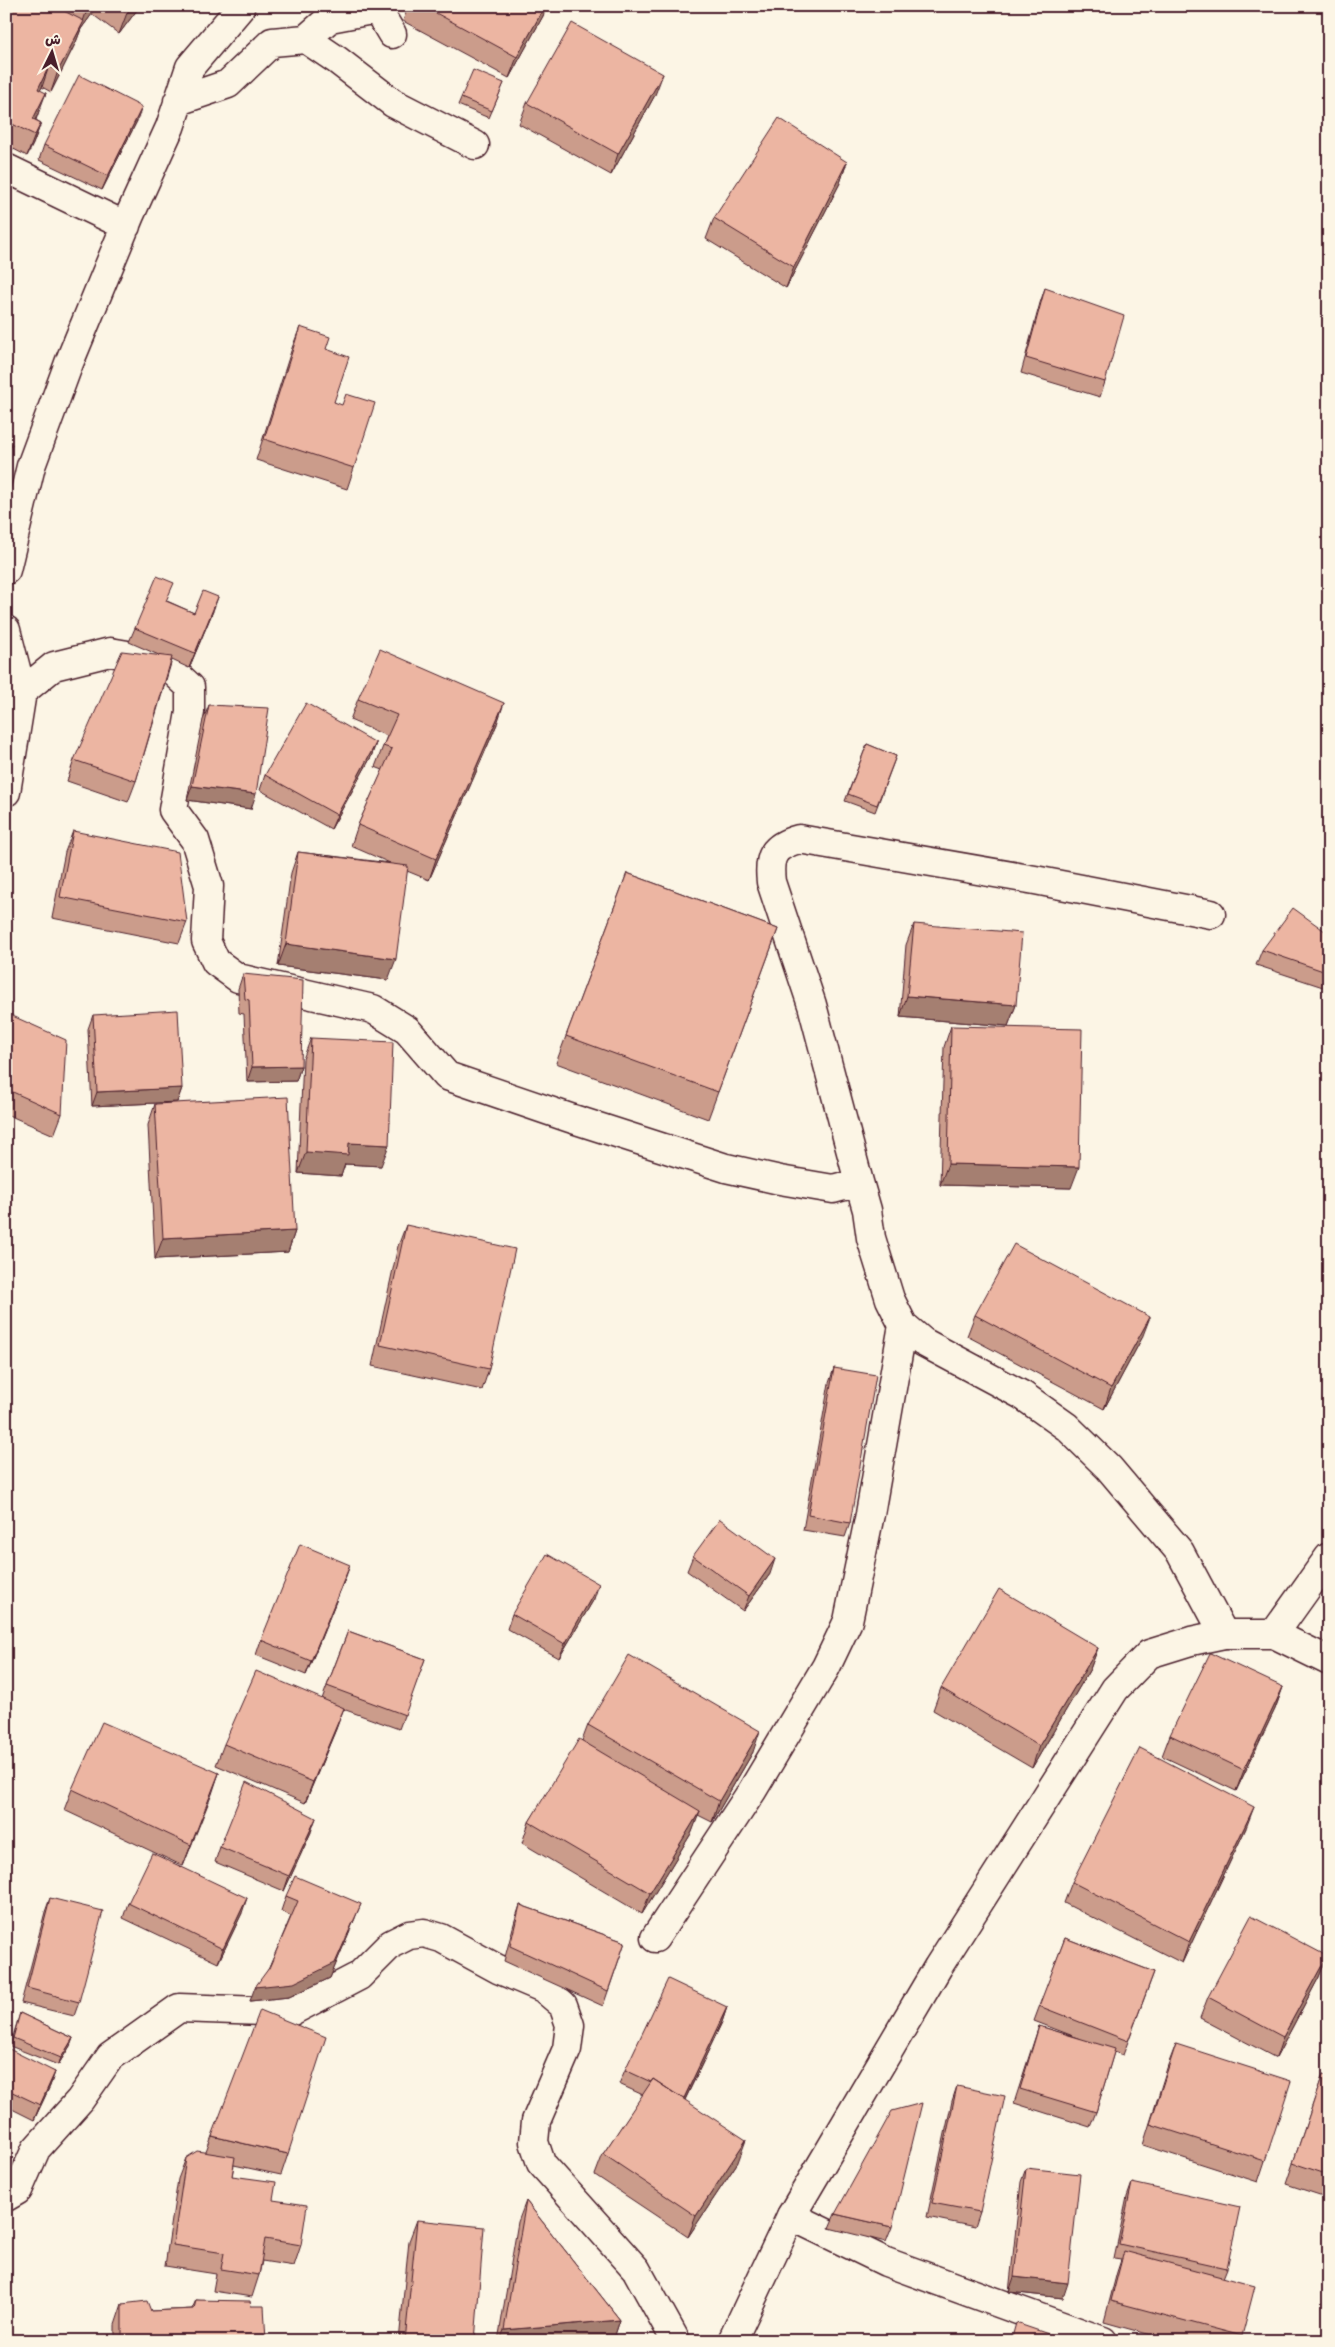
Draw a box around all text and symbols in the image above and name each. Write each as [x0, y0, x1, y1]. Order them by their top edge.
north arrow [28, 28, 78, 78]
text: ش [44, 29, 62, 52]

